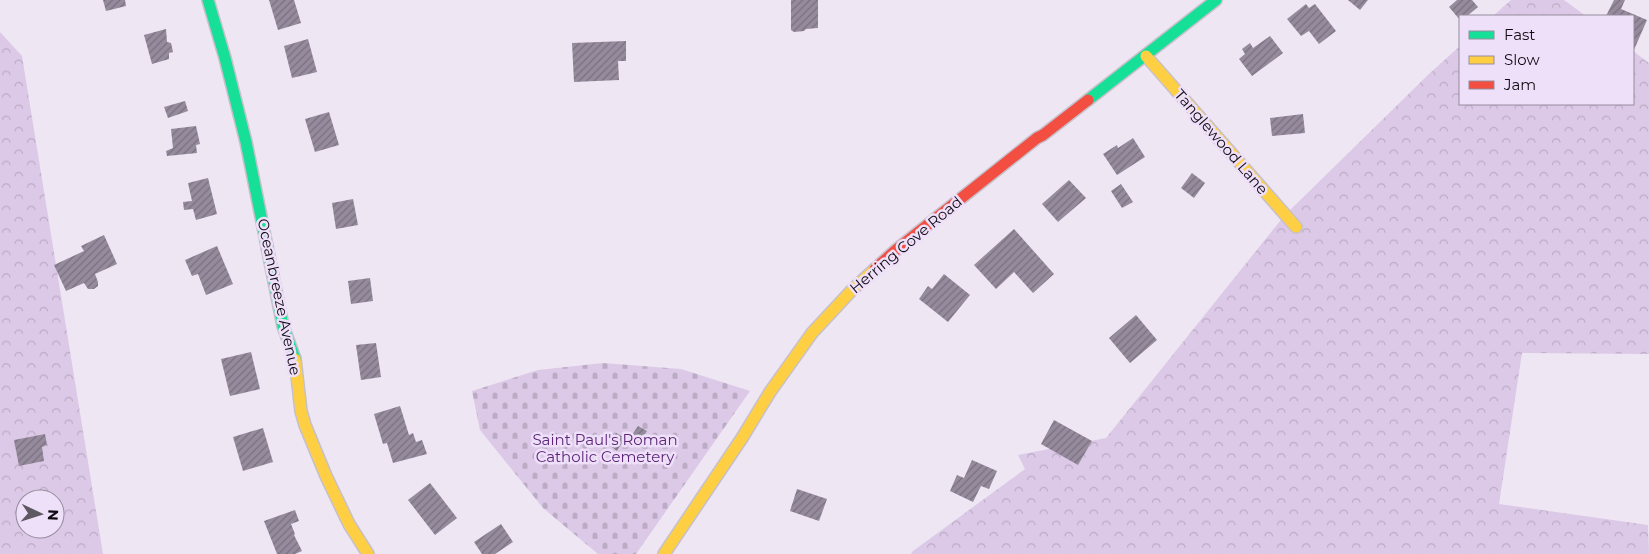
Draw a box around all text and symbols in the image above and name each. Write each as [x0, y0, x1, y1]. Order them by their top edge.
legend [1459, 15, 1634, 105]
text: Fast [1504, 25, 1535, 44]
text: Slow [1504, 50, 1540, 69]
text: Jam [1503, 75, 1536, 94]
street label: Tanglewood Lane [1171, 85, 1272, 198]
street label: Herring Cove Road [846, 192, 966, 297]
street label: Oceanbreeze Avenue [254, 217, 305, 377]
park label: Saint Paul's Roman Catholic Cemetery [532, 430, 678, 466]
north arrow [15, 489, 65, 539]
text: N [44, 509, 62, 521]

